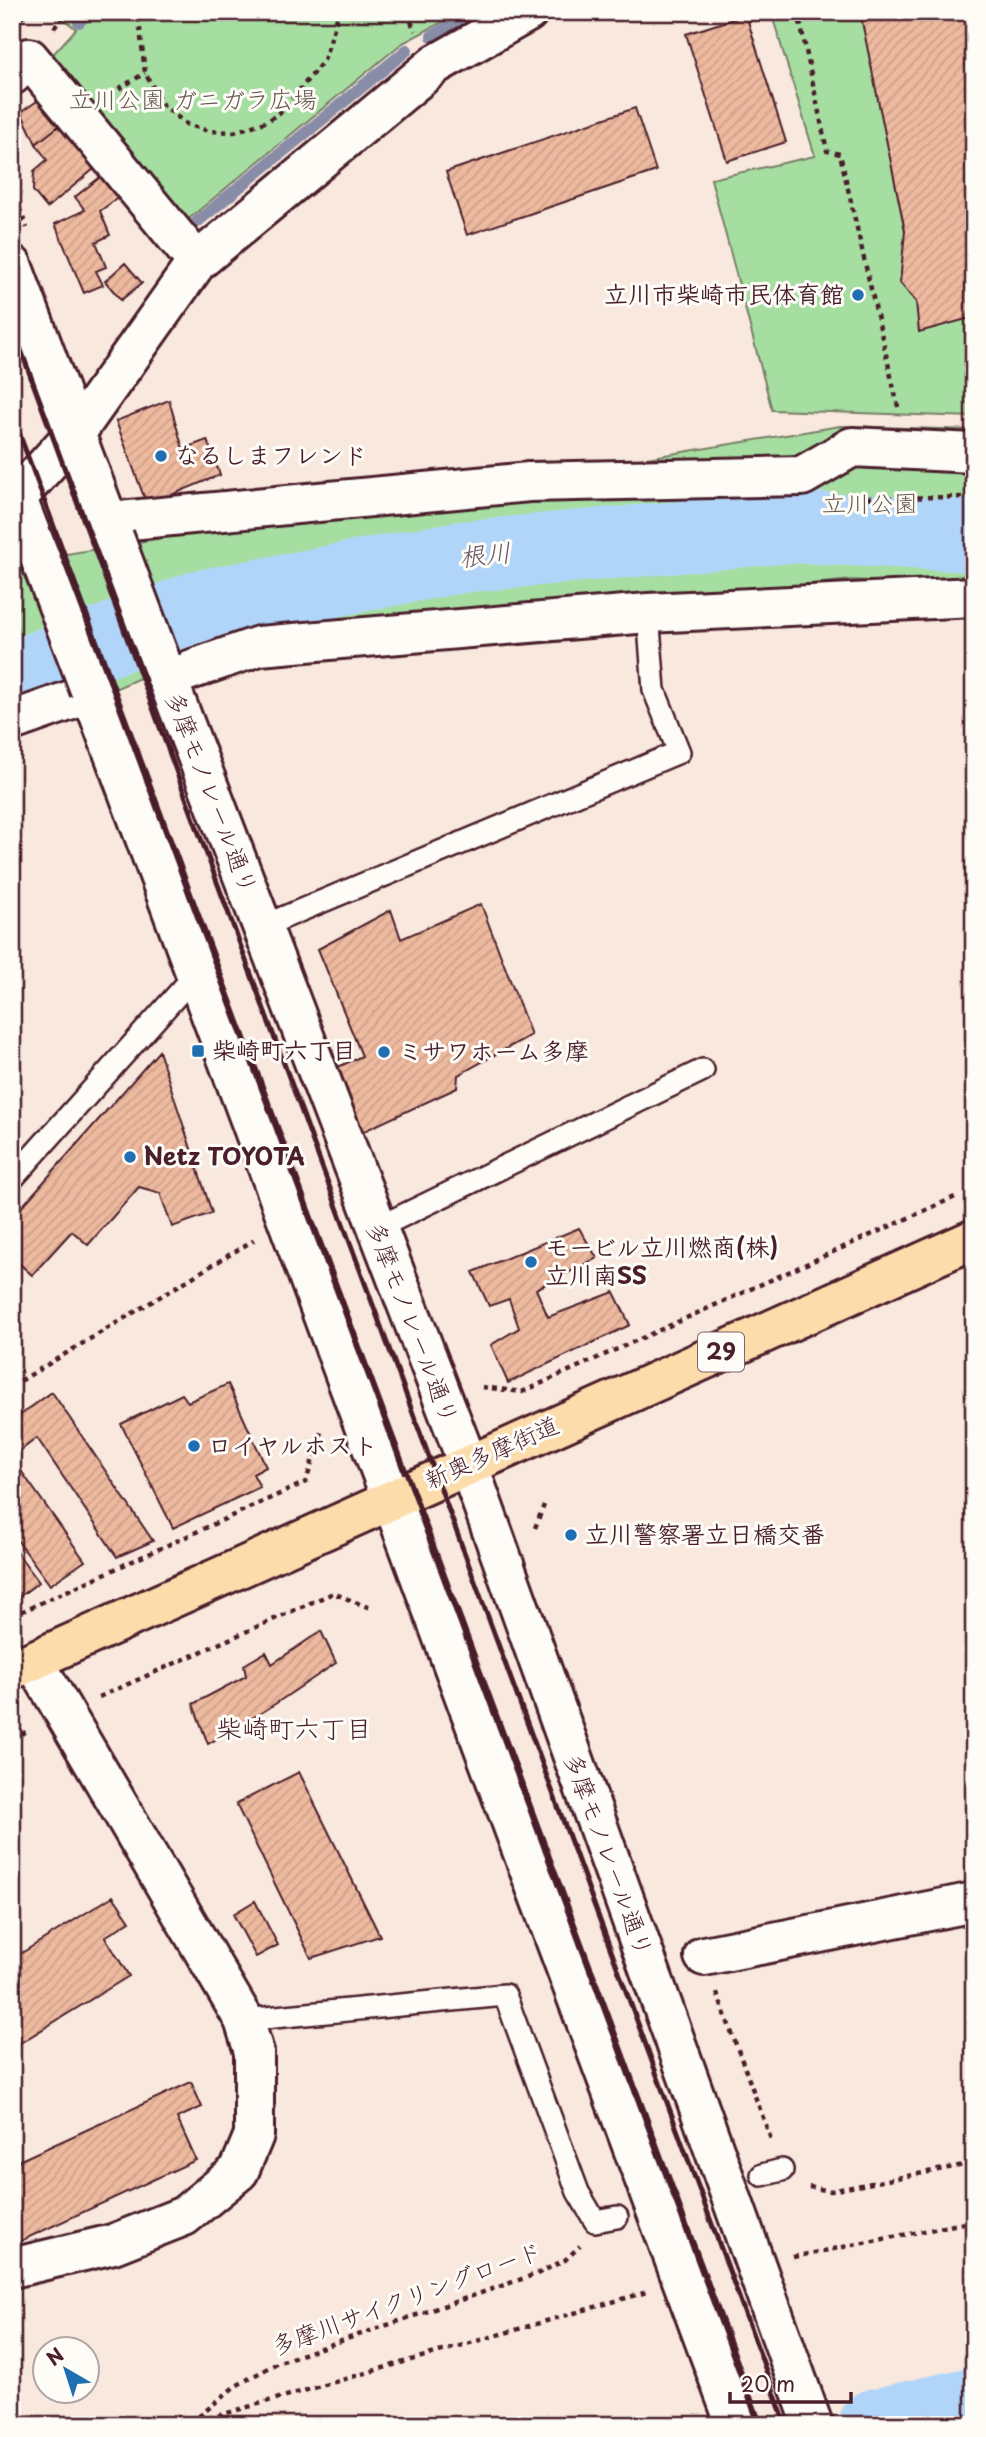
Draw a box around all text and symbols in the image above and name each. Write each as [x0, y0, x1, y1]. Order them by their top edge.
park label: 立川公園 ガニガラ広場 [69, 80, 317, 116]
place label: 立川市柴崎市民体育館 [604, 275, 844, 311]
marker: 立川市柴崎市民体育館 [850, 287, 866, 303]
place label: なるしまフレンド [175, 436, 367, 472]
marker: なるしまフレンド [153, 448, 169, 464]
park label: 立川公園 [822, 484, 918, 520]
water label: 根川 [457, 531, 513, 576]
street label: 多摩モノレール通り [158, 686, 268, 899]
place label: 柴崎町六丁目 [212, 1031, 356, 1067]
place label: ミサワホーム多摩 [398, 1032, 589, 1068]
marker: 柴崎町六丁目 [190, 1043, 206, 1059]
marker: ミサワホーム多摩 [376, 1044, 392, 1060]
place label: Netz TOYOTA [144, 1137, 305, 1173]
marker: Netz TOYOTA [122, 1149, 138, 1165]
street label: 多摩モノレール通り [359, 1216, 469, 1429]
place label: モービル立川燃商(株) 立川南SS [545, 1228, 778, 1292]
marker: モービル立川燃商(株) 立川南SS [523, 1254, 539, 1270]
road number: 29 [698, 1332, 744, 1372]
street label: 新奥多摩街道 [418, 1405, 564, 1497]
place label: ロイヤルホスト [208, 1426, 377, 1462]
marker: ロイヤルホスト [186, 1438, 202, 1454]
place label: 立川警察署立日橋交番 [585, 1515, 825, 1551]
marker: 立川警察署立日橋交番 [563, 1527, 579, 1543]
district label: 柴崎町六丁目 [216, 1708, 372, 1747]
street label: 多摩モノレール通り [556, 1747, 663, 1961]
street label: 多摩川サイクリングロード [266, 2231, 547, 2363]
north arrow [32, 2336, 102, 2406]
text: N [40, 2340, 69, 2372]
scale bar [730, 2360, 851, 2404]
text: 20 m [741, 2367, 795, 2399]

